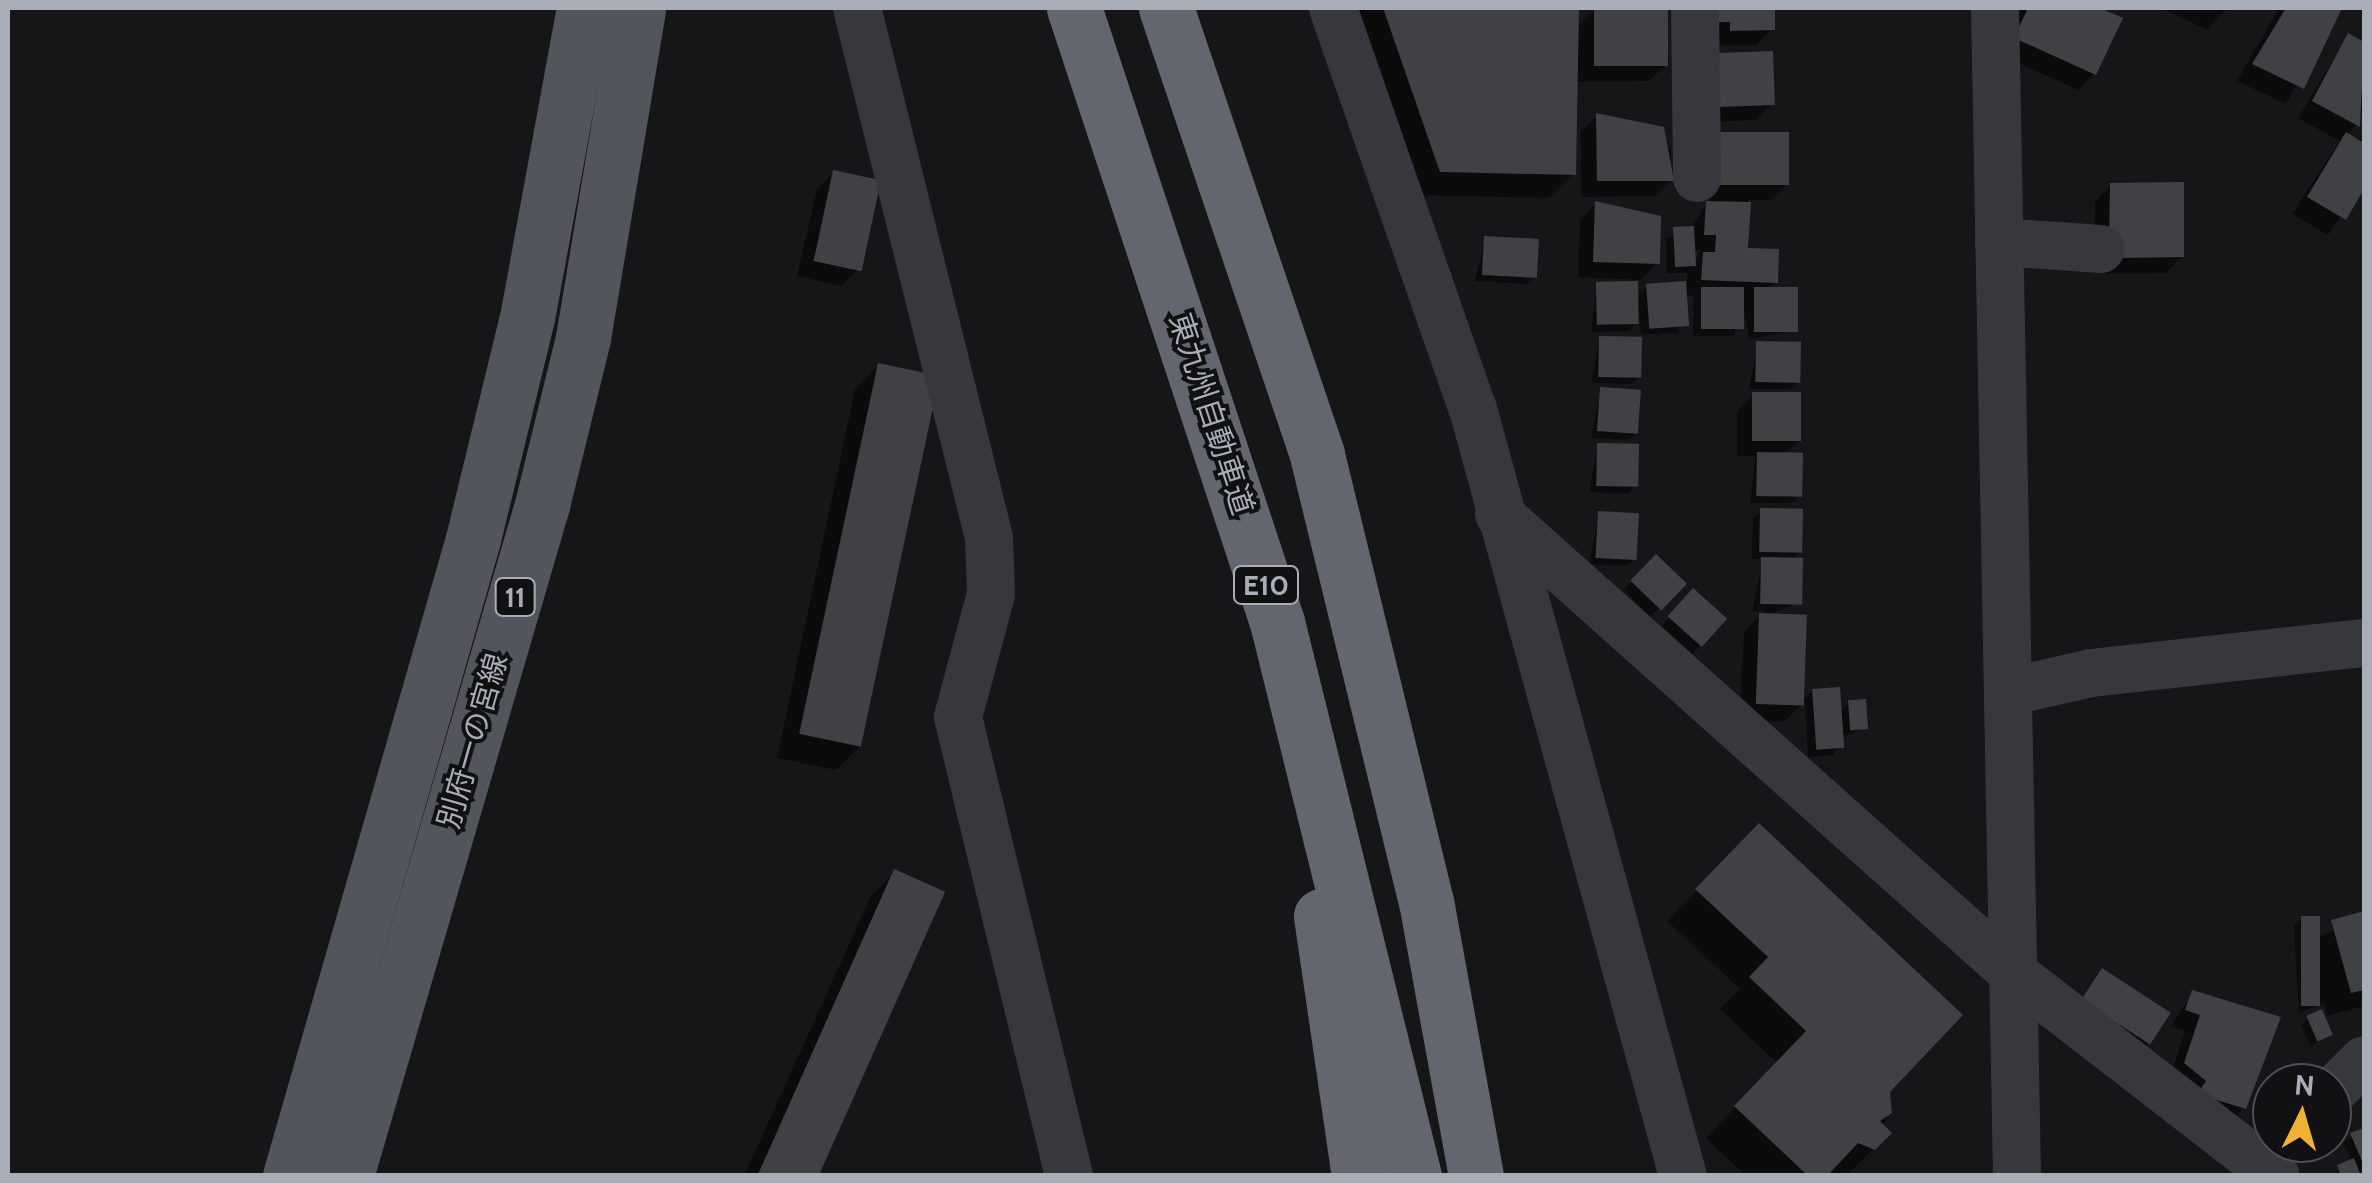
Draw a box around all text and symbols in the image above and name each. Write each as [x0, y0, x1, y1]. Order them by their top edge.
street label: 東九州自動車道 [1161, 309, 1261, 519]
road number: E10 [1231, 562, 1301, 608]
road number: 11 [492, 574, 538, 620]
street label: 別府一の宮線 [431, 650, 515, 832]
north arrow [2252, 1063, 2352, 1163]
text: N [2293, 1067, 2316, 1103]

